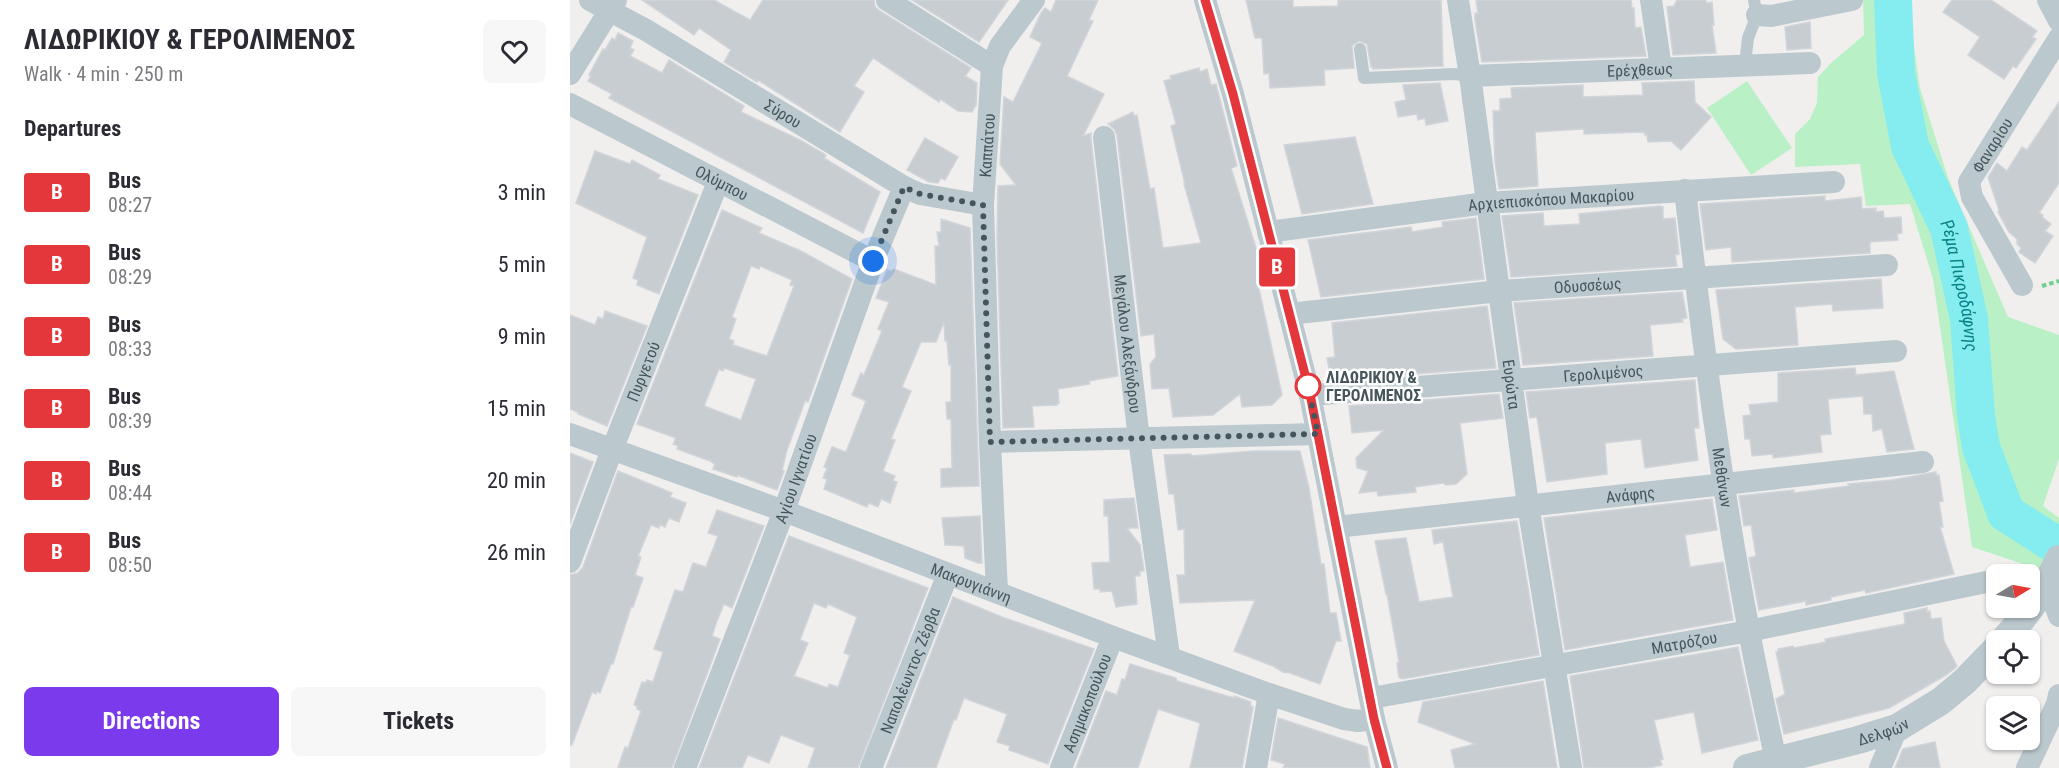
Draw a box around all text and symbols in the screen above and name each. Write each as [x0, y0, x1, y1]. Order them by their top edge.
button: heart [483, 20, 546, 83]
text: ΛΙΔΩΡΙΚΙΟΥ & ΓΕΡΟΛΙΜΕΝΟΣ [24, 23, 355, 56]
street label: Ερέχθεως [1607, 59, 1673, 81]
text: Walk · 4 min · 250 m [24, 62, 183, 86]
street label: Σύρου [761, 95, 805, 132]
street label: Καππάτου [976, 113, 999, 178]
street label: Φαναρίου [1968, 114, 2017, 176]
text: Departures [24, 116, 121, 141]
street label: Ολύμπου [692, 162, 751, 205]
text: Bus [108, 168, 141, 193]
text: Β [51, 180, 63, 204]
text: 3 min [498, 180, 546, 205]
street label: Αρχιεπισκόπου Μακαρίου [1467, 185, 1635, 215]
text: 08:27 [108, 193, 152, 217]
water label: Ρέμα Πικροδάφνης [1936, 216, 1982, 352]
text: Bus [108, 240, 141, 265]
your location [858, 246, 888, 276]
line badge: Β [1258, 248, 1296, 286]
text: Β [51, 252, 63, 276]
text: 5 min [498, 252, 546, 277]
text: Β [1271, 255, 1283, 279]
text: 08:29 [108, 265, 152, 289]
street label: Μεγάλου Αλεξάνδρου [1110, 273, 1145, 414]
street label: Οδυσσέως [1553, 274, 1622, 297]
text: Bus [108, 312, 141, 337]
text: Β [51, 324, 63, 348]
text: 9 min [498, 324, 546, 349]
text: 08:33 [108, 337, 152, 361]
street label: Πυργετού [623, 339, 664, 405]
street label: Ευρώτα [1498, 358, 1524, 410]
street label: Γερολιμένος [1563, 361, 1644, 386]
place label: ΛΙΔΩΡΙΚΙΟΥ & ΓΕΡΟΛΙΜΕΝΟΣ [1326, 368, 1421, 405]
marker: ΛΙΔΩΡΙΚΙΟΥ & ΓΕΡΟΛΙΜΕΝΟΣ [1295, 373, 1321, 399]
text: Bus [108, 384, 141, 409]
text: Β [51, 396, 63, 420]
text: 15 min [487, 396, 546, 421]
text: 08:39 [108, 409, 152, 433]
street label: Αγίου Ιγνατίου [771, 431, 821, 526]
street label: Μεθάνων [1708, 446, 1736, 509]
text: Bus [108, 456, 141, 481]
text: Β [51, 468, 63, 492]
text: 20 min [487, 468, 546, 493]
text: 08:44 [108, 481, 152, 505]
street label: Ανάφης [1605, 483, 1656, 507]
text: Bus [108, 528, 141, 553]
text: Β [51, 540, 63, 564]
text: 26 min [487, 540, 546, 565]
text: 08:50 [108, 553, 152, 577]
street label: Μακρυγιάννη [928, 559, 1014, 607]
north arrow [1986, 564, 2040, 618]
map controls [1986, 564, 2040, 750]
street label: Ναπολέωντος Ζέρβα [877, 605, 944, 737]
street label: Ματρόζου [1650, 628, 1718, 658]
button: locate [1986, 630, 2040, 684]
street label: Ασημακοπούλου [1059, 651, 1115, 755]
button: Directions [24, 687, 279, 756]
button: Tickets [291, 687, 546, 756]
button: layers [1986, 696, 2040, 750]
street label: Δελφών [1855, 714, 1913, 750]

